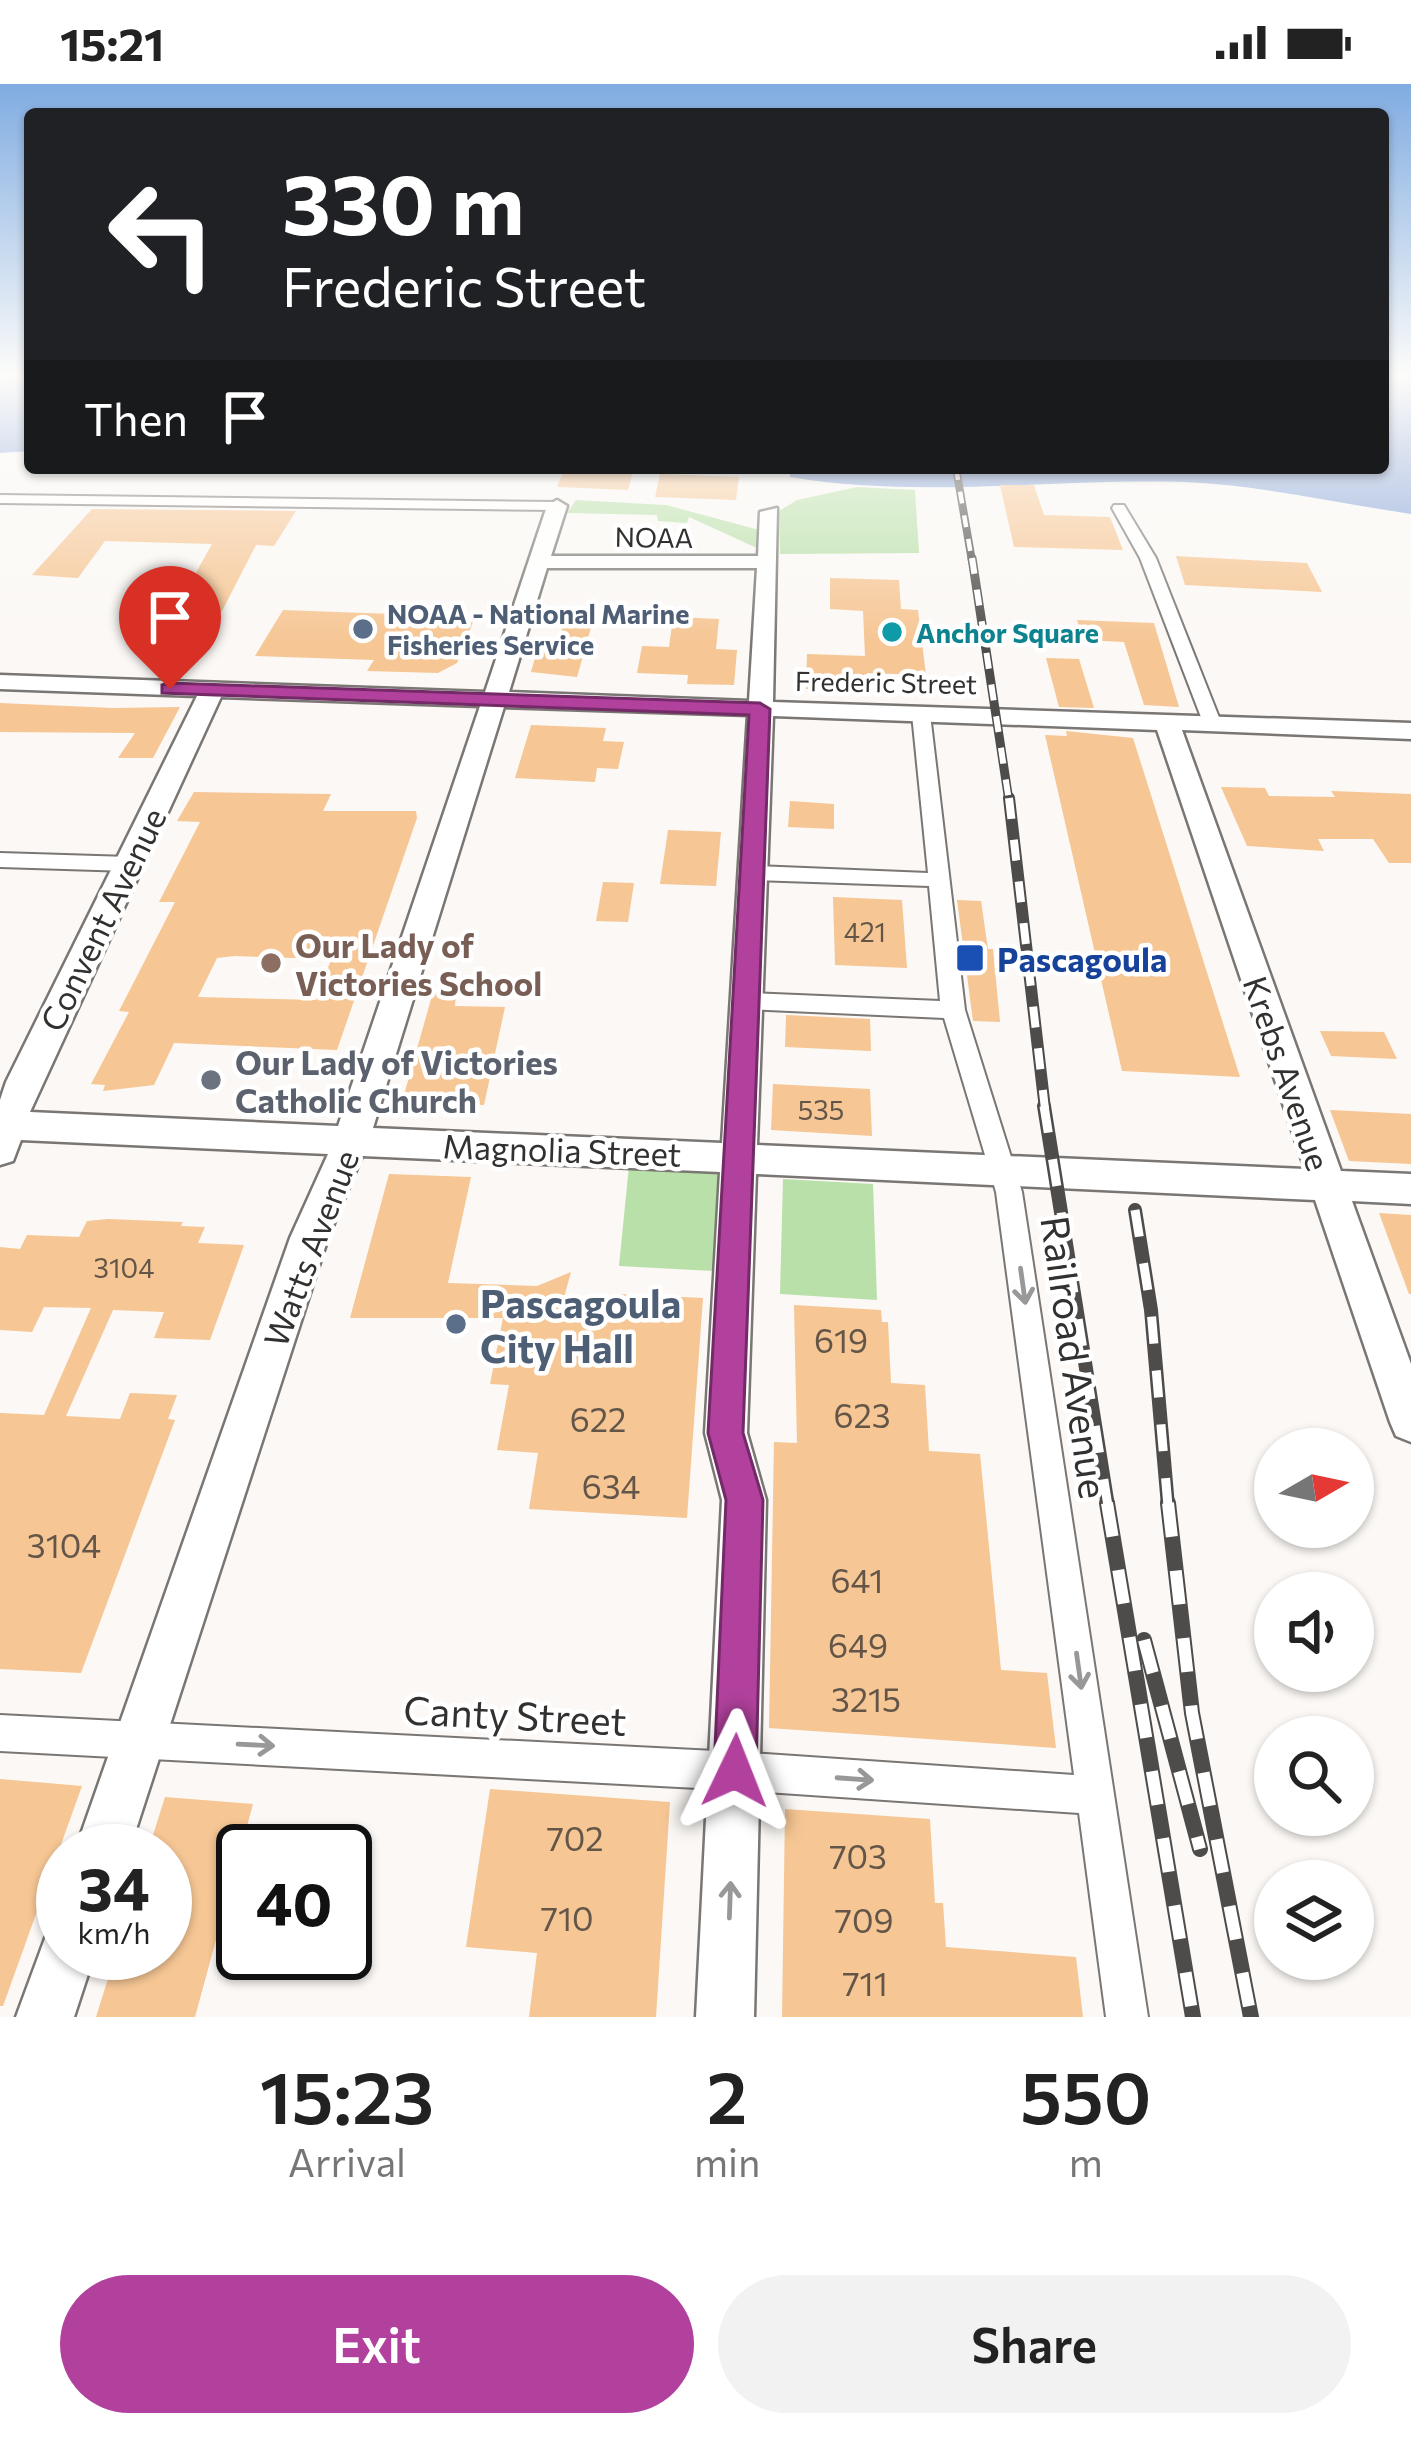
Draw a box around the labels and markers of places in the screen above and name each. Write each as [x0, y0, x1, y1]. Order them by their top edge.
pin [119, 566, 221, 689]
place label: NOAA - National Marine Fisheries Service [387, 597, 689, 661]
marker: NOAA - National Marine Fisheries Service [350, 616, 376, 642]
place label: Anchor Square [916, 616, 1099, 649]
marker: Anchor Square [879, 619, 905, 645]
place label: Our Lady of Victories School [295, 924, 542, 1003]
place label: Pascagoula [997, 938, 1167, 979]
marker: Pascagoula [954, 942, 986, 974]
marker: Our Lady of Victories School [258, 950, 284, 976]
place label: Our Lady of Victories Catholic Church [235, 1041, 558, 1120]
marker: Our Lady of Victories Catholic Church [198, 1067, 224, 1093]
place label: Pascagoula City Hall [480, 1278, 681, 1371]
marker: Pascagoula City Hall [443, 1311, 469, 1337]

